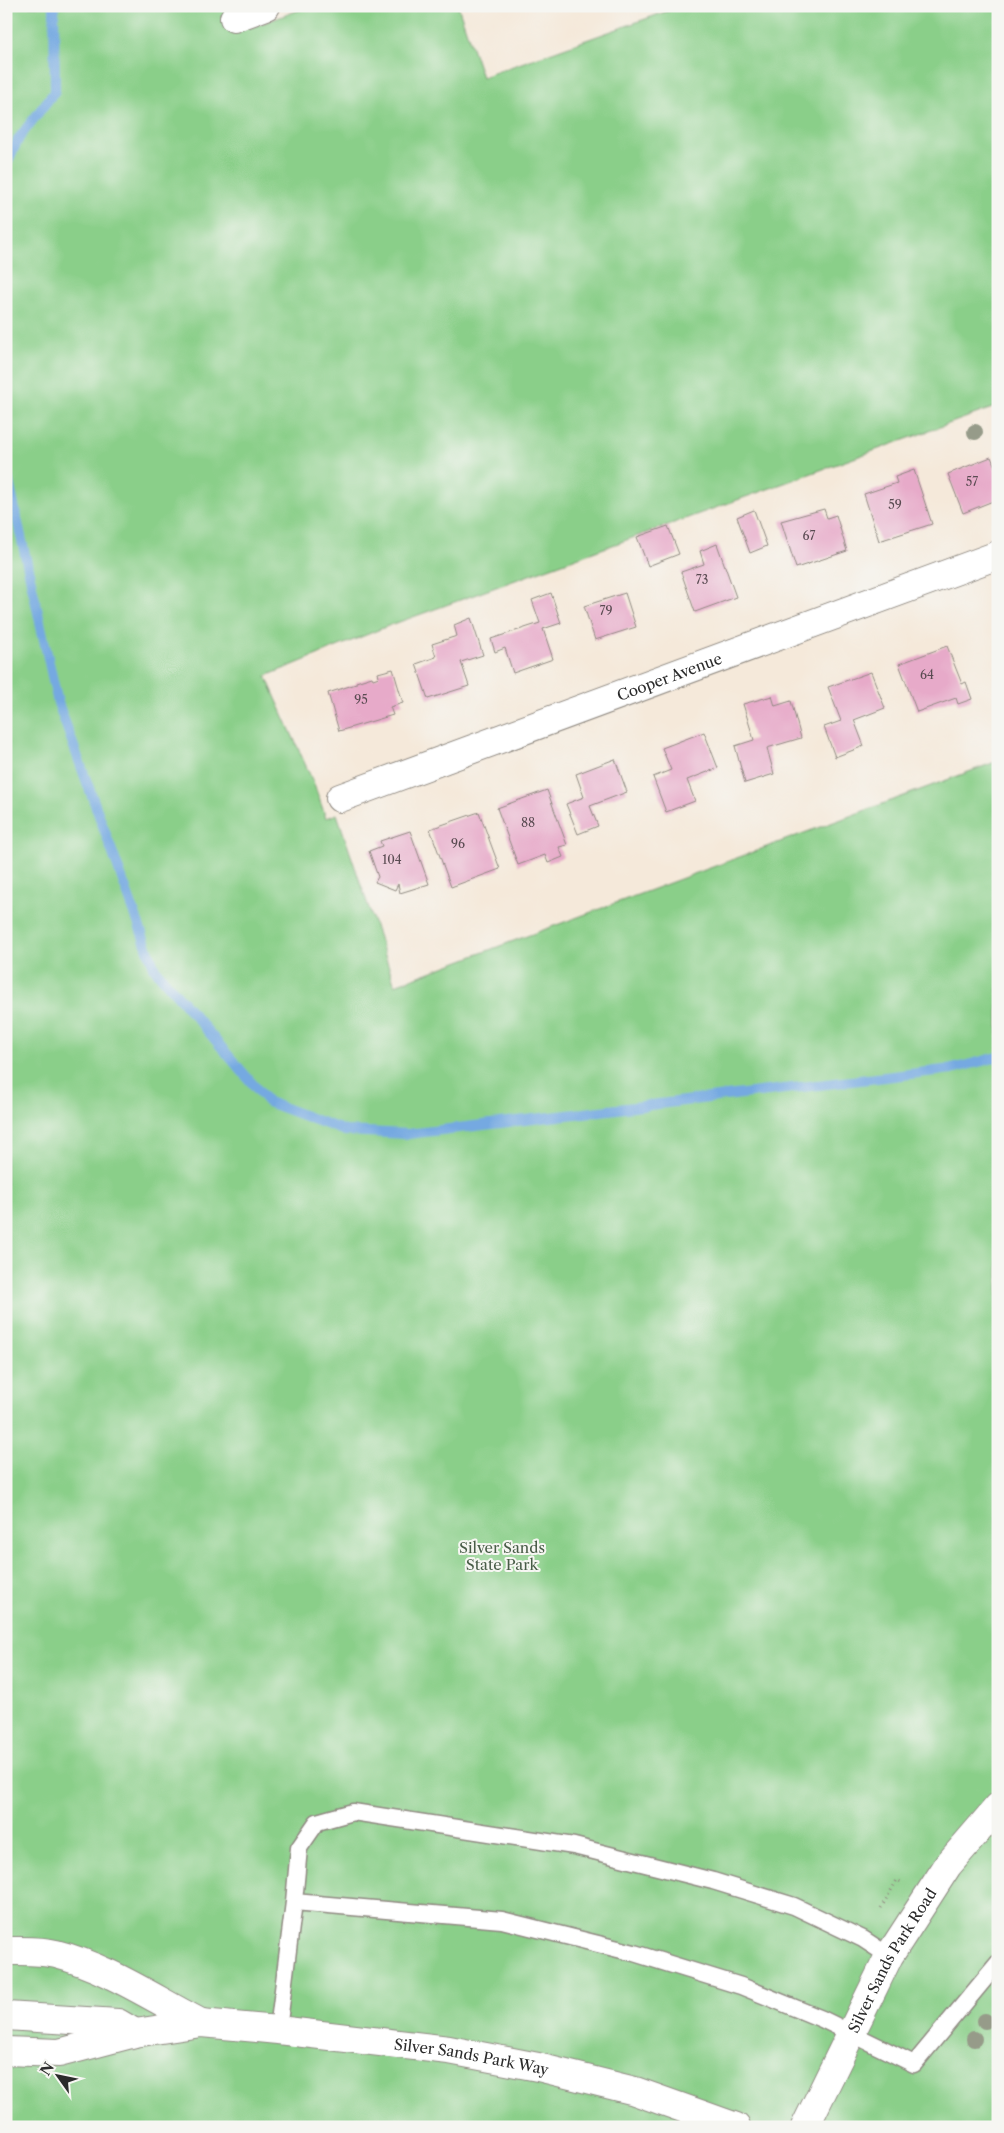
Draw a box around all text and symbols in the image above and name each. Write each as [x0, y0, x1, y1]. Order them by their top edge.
house number: 57 [966, 474, 978, 489]
house number: 59 [888, 497, 902, 512]
house number: 67 [803, 528, 815, 543]
house number: 73 [696, 572, 708, 587]
house number: 79 [600, 603, 612, 618]
street label: Cooper Avenue [614, 648, 724, 704]
house number: 64 [920, 667, 934, 682]
house number: 95 [354, 692, 368, 707]
house number: 88 [521, 815, 535, 830]
house number: 96 [451, 836, 465, 851]
house number: 104 [382, 852, 402, 867]
park label: Silver Sands State Park [459, 1538, 545, 1574]
street label: Silver Sands Park Road [843, 1884, 940, 2036]
street label: Silver Sands Park Way [393, 2034, 551, 2079]
north arrow [32, 2050, 82, 2100]
text: N [36, 2059, 58, 2079]

